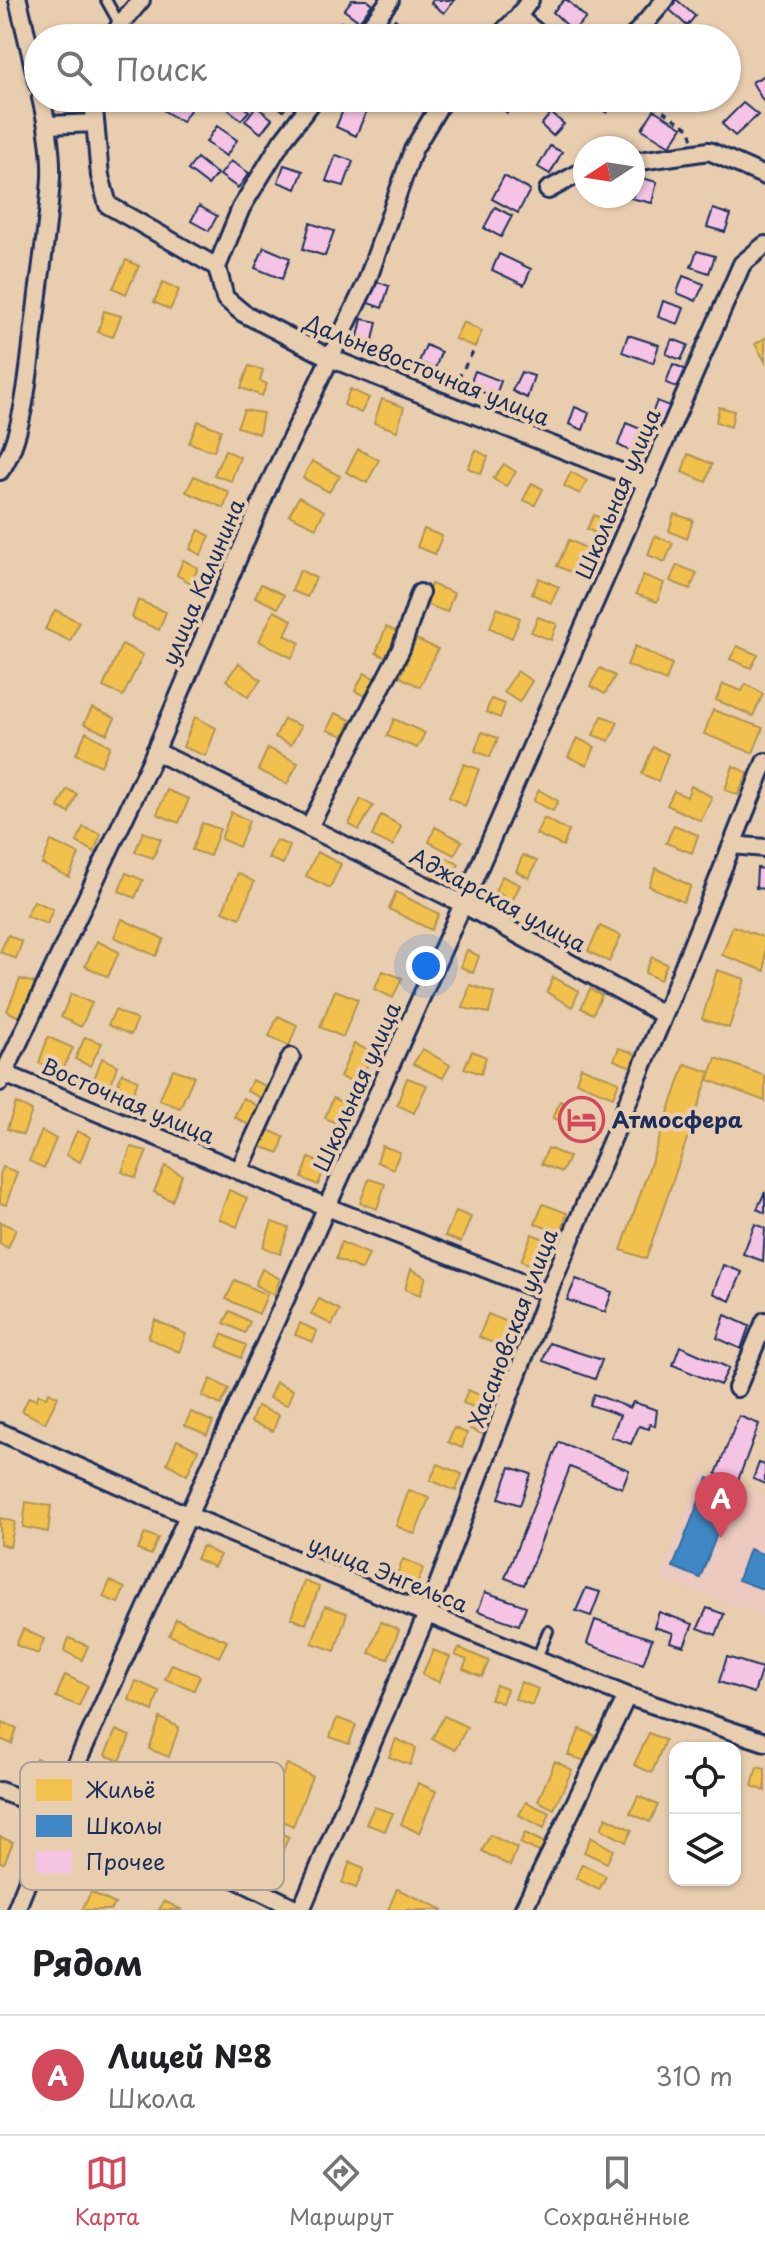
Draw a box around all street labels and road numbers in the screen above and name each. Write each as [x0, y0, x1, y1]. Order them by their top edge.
street label: Дальневосточная улица [299, 304, 555, 433]
street label: Школьная улица [566, 403, 668, 584]
street label: улица Калинина [152, 493, 252, 670]
street label: Аджарская улица [405, 838, 593, 959]
street label: Школьная улица [303, 996, 408, 1177]
street label: Восточная улица [37, 1048, 221, 1151]
street label: Хасановская улица [459, 1223, 565, 1432]
street label: улица Энгельса [304, 1526, 474, 1620]

